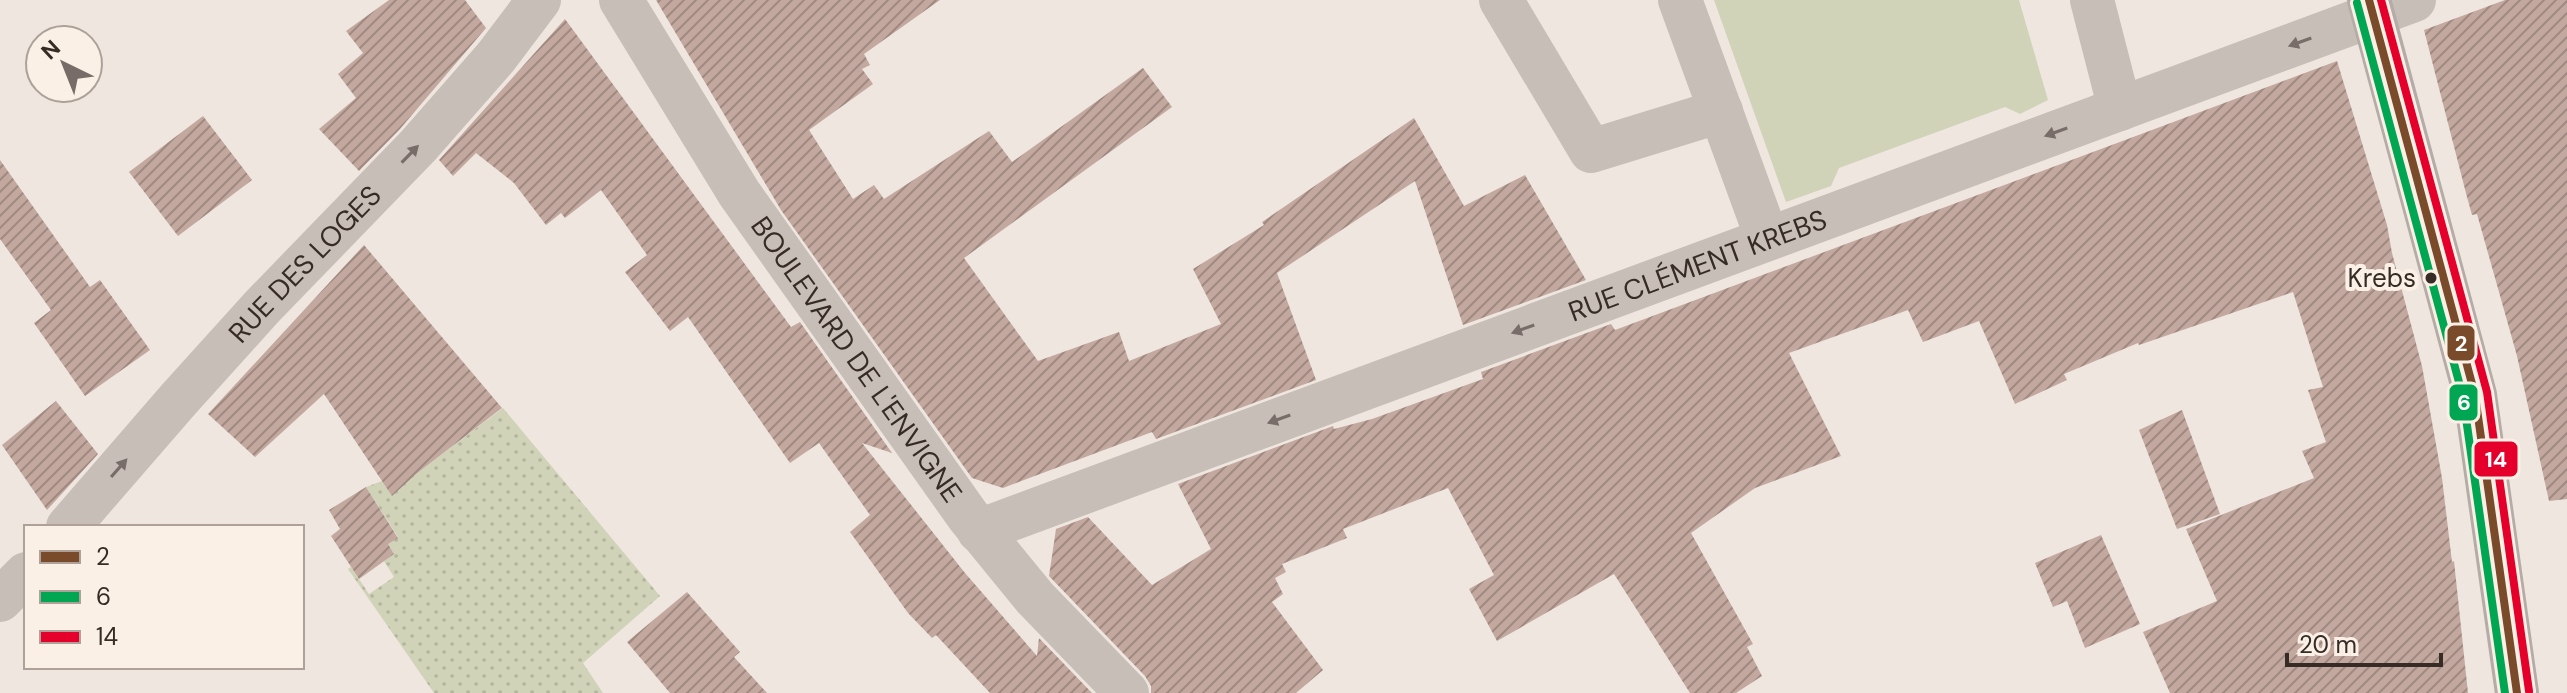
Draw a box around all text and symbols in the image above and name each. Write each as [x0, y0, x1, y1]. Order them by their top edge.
north arrow [24, 24, 104, 104]
text: N [35, 34, 66, 66]
one-way arrow [2288, 36, 2312, 49]
one-way arrow [2044, 126, 2068, 139]
one-way arrow [400, 145, 418, 164]
street label: RUE DES LOGES [220, 177, 389, 350]
street label: RUE CLÉMENT KREBS [1563, 200, 1832, 330]
street label: BOULEVARD DE L'ENVIGNE [743, 209, 971, 510]
place label: Krebs [2348, 261, 2416, 295]
marker: Krebs [2423, 270, 2439, 286]
one-way arrow [1511, 323, 1535, 335]
line badge: 2 [2446, 324, 2476, 362]
text: 2 [2455, 329, 2467, 358]
line badge: 6 [2448, 383, 2479, 422]
text: 6 [2457, 388, 2471, 417]
one-way arrow [1267, 413, 1291, 426]
line badge: 14 [2473, 440, 2519, 478]
text: 14 [2485, 445, 2507, 474]
one-way arrow [110, 458, 127, 478]
legend [24, 525, 304, 669]
text: 2 [96, 541, 110, 572]
text: 6 [96, 581, 111, 612]
scale bar [2287, 617, 2441, 667]
text: 14 [96, 621, 118, 652]
text: 20 m [2299, 629, 2357, 660]

